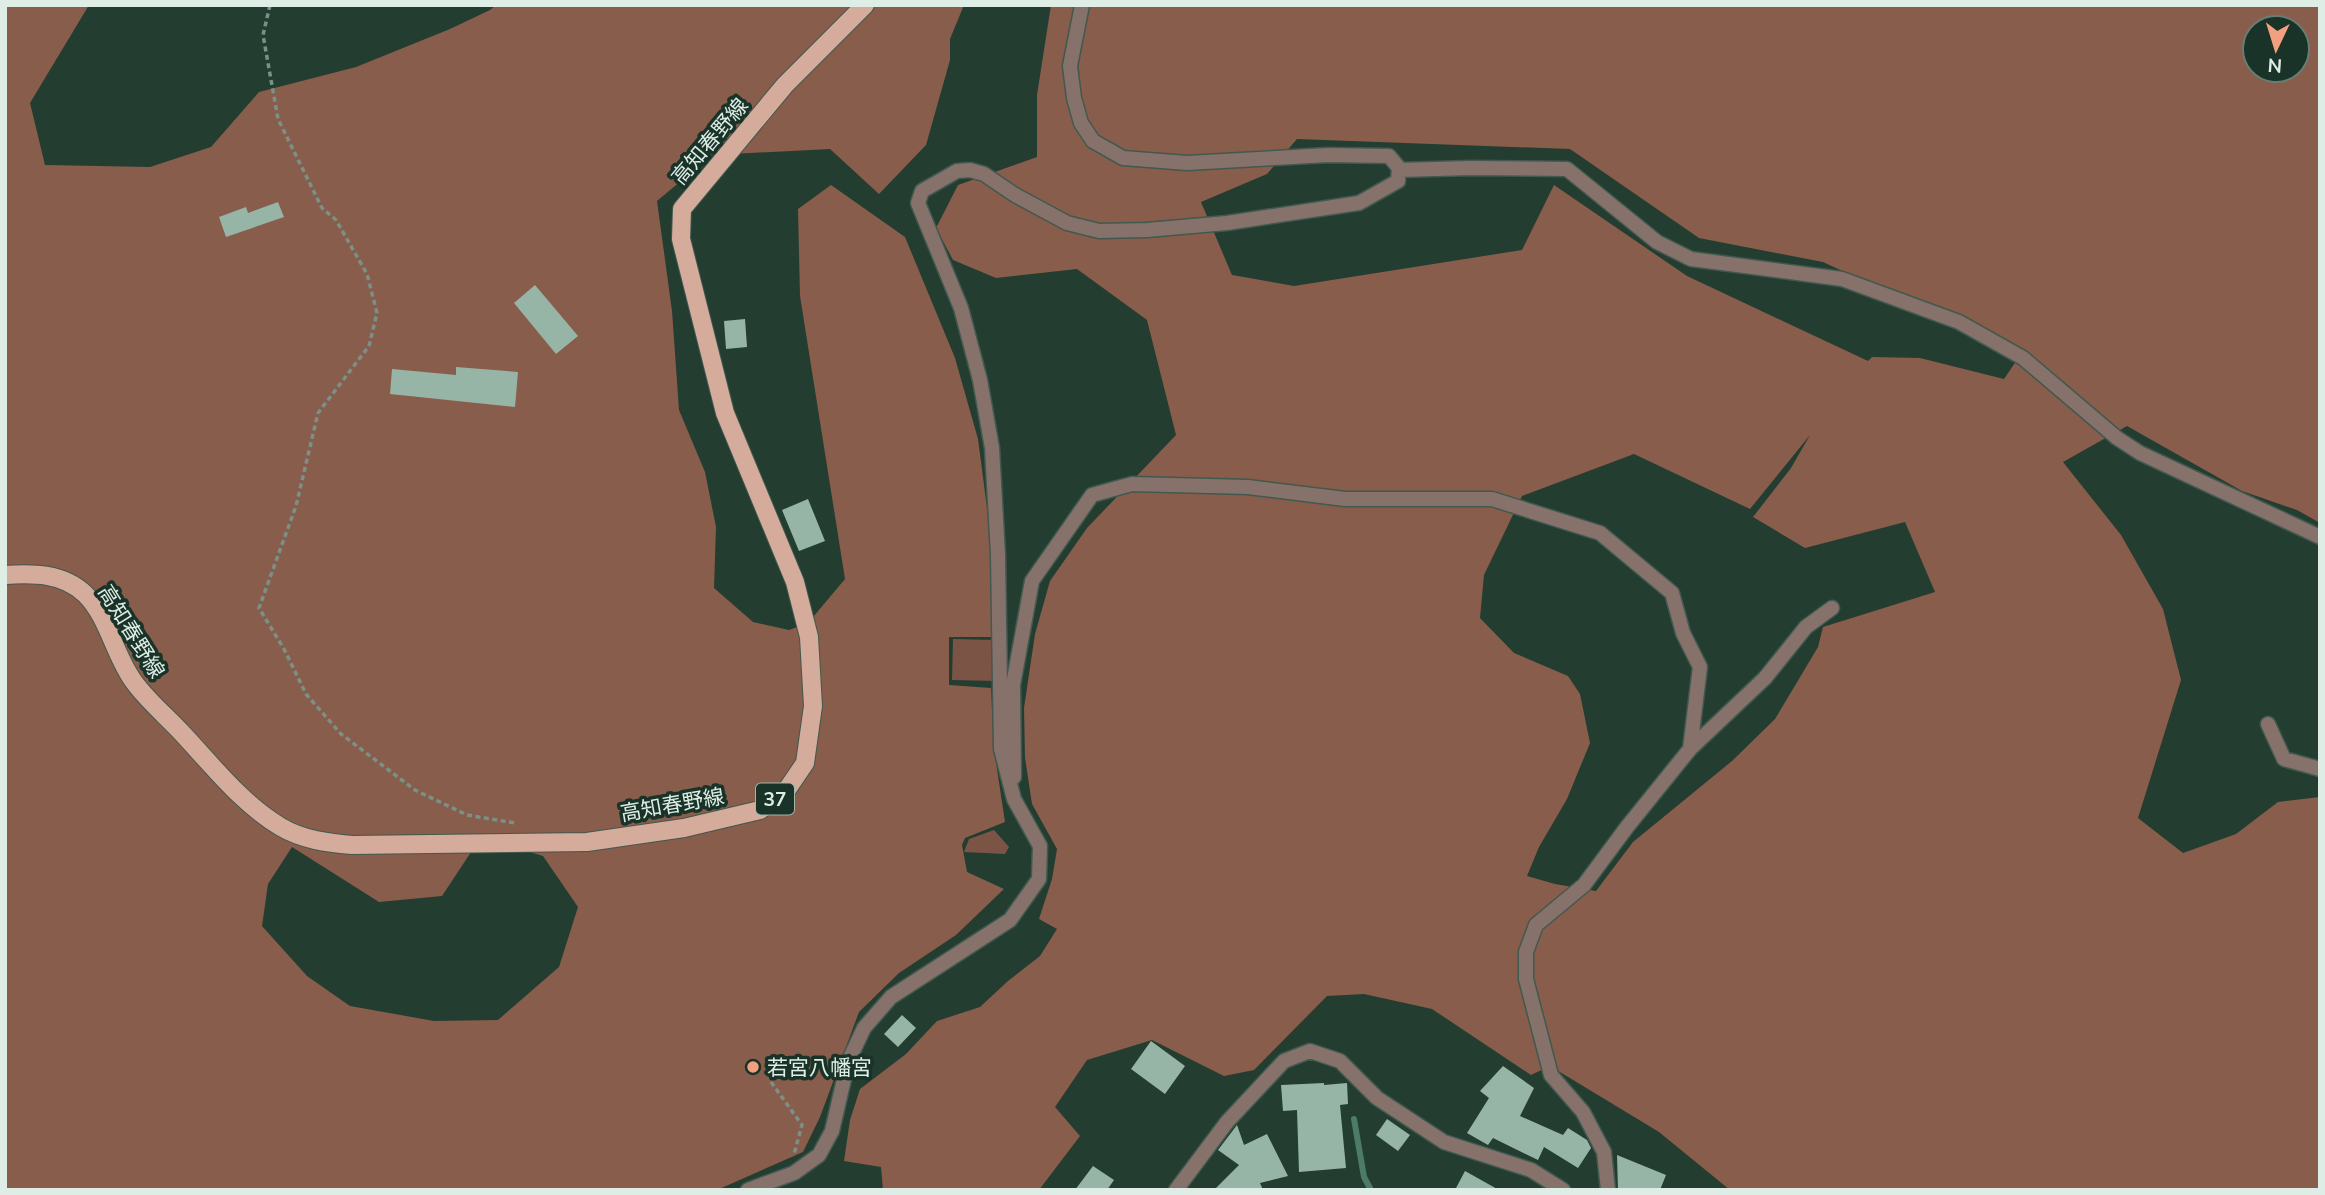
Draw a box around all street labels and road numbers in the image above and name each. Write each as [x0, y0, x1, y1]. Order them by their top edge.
street label: 高知春野線 [665, 92, 753, 190]
street label: 高知春野線 [93, 580, 171, 682]
street label: 高知春野線 [618, 782, 726, 826]
road number: 37 [756, 784, 794, 814]

